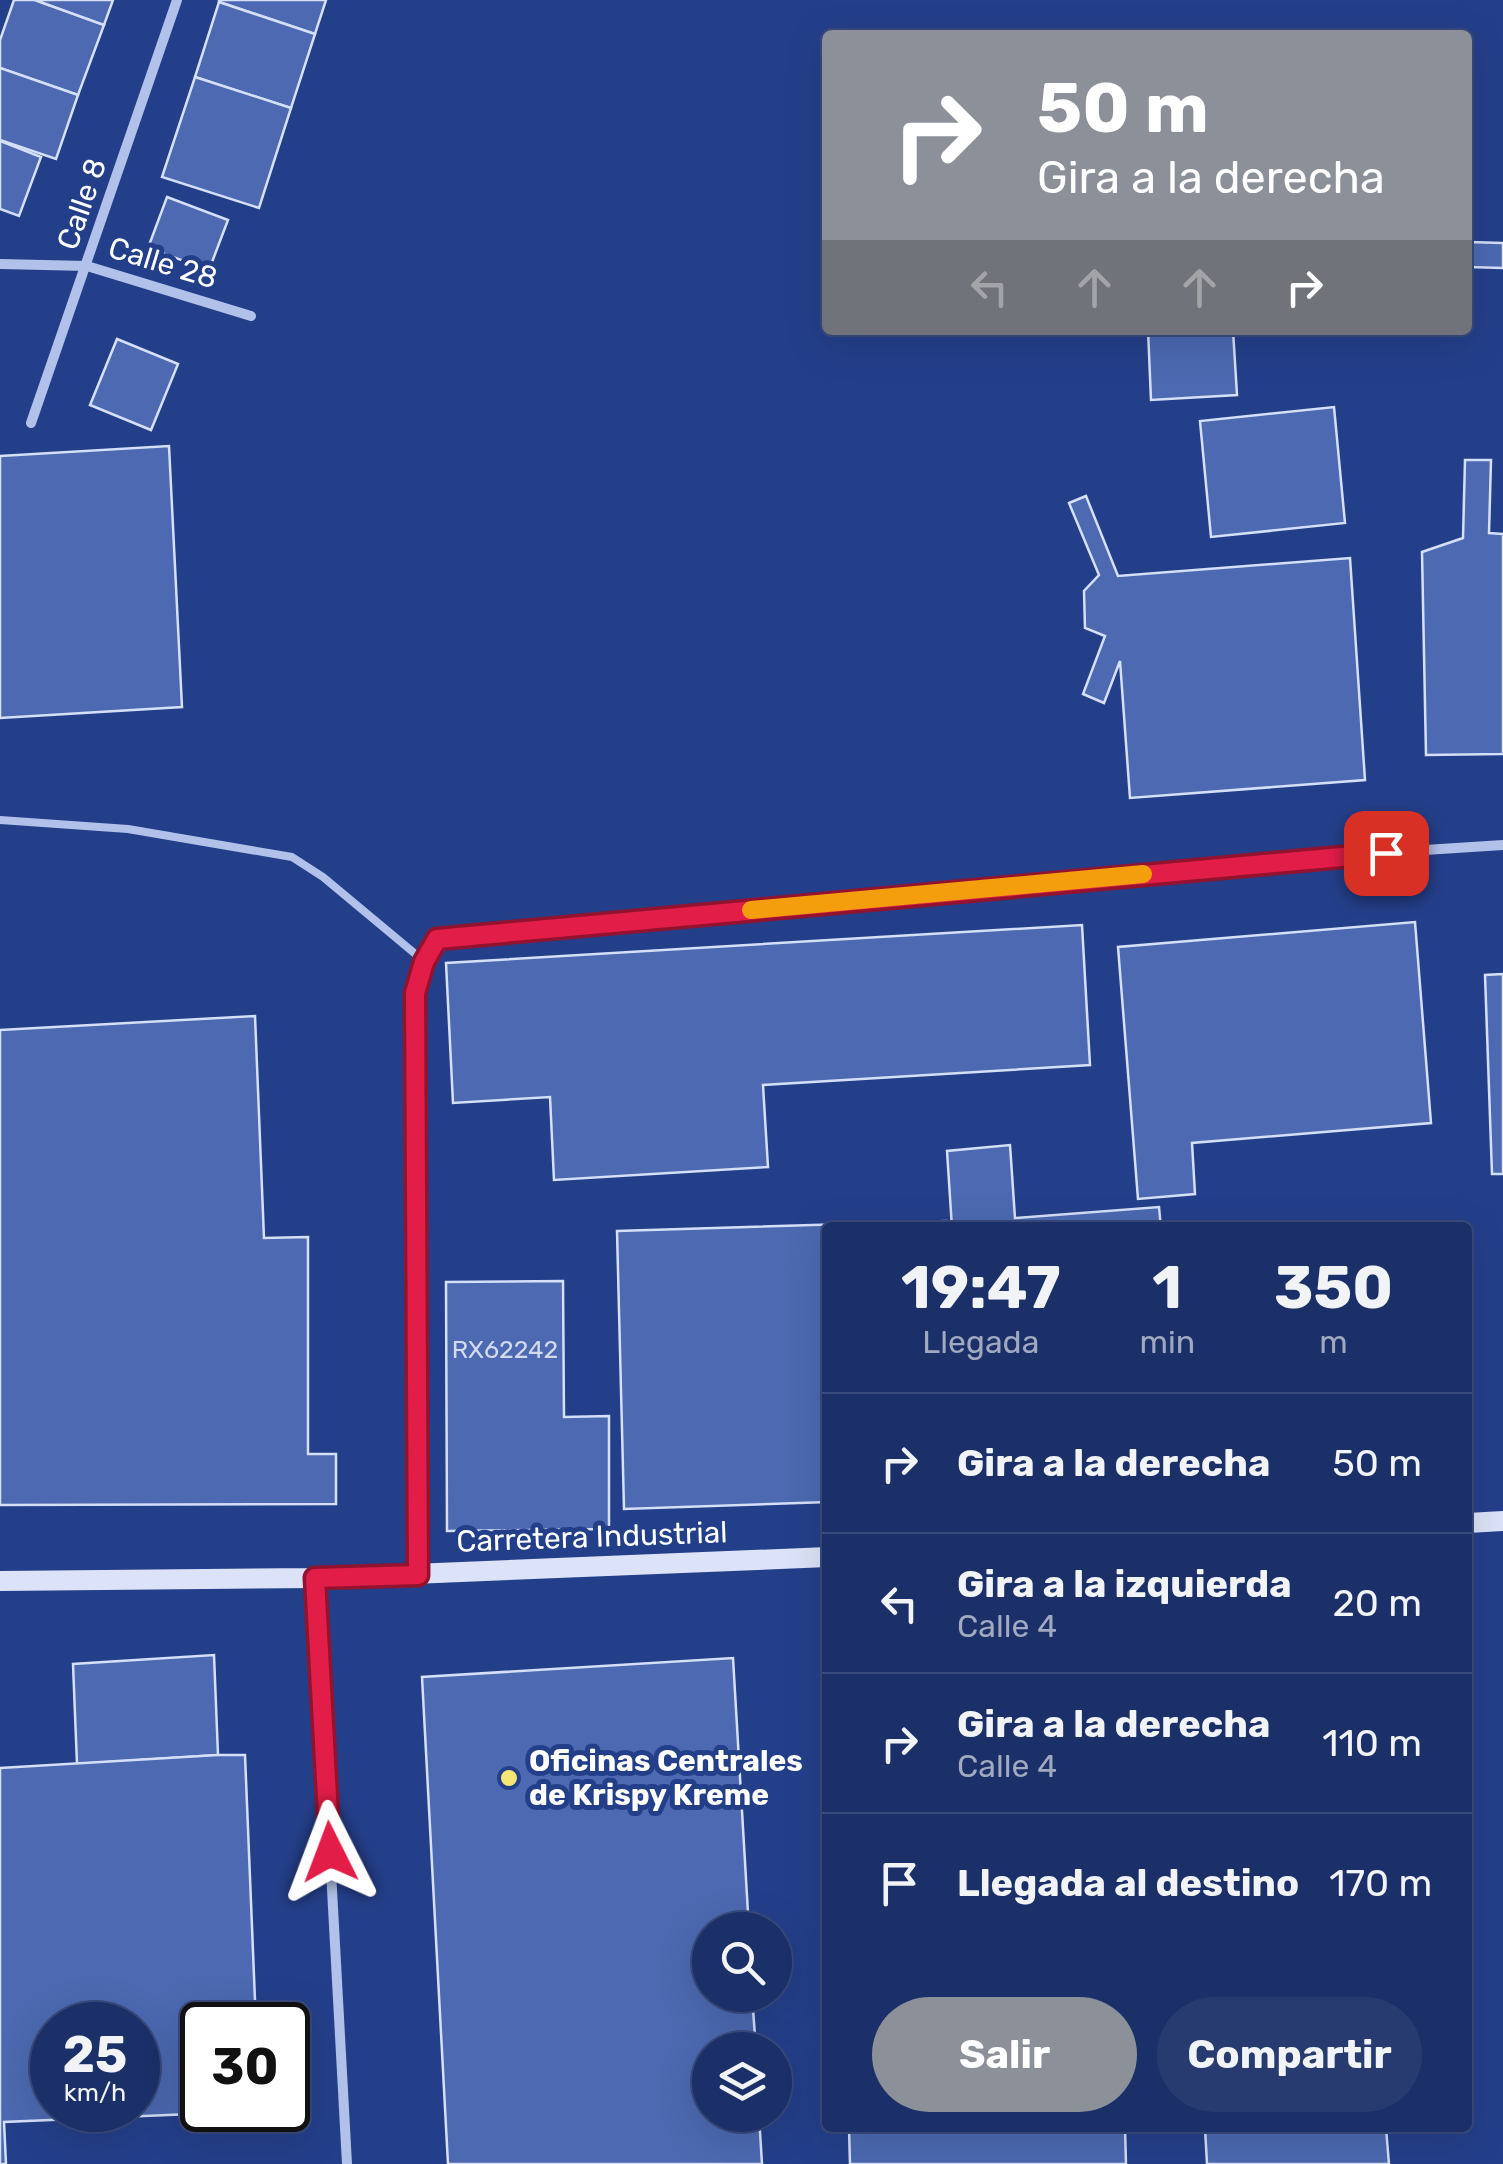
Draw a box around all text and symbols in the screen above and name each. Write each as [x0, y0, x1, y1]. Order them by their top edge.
text: 50 m [1037, 67, 1209, 150]
icon: right [872, 70, 1002, 200]
text: Gira a la derecha [1037, 151, 1385, 204]
street label: Calle 8 [50, 154, 114, 254]
street label: Calle 28 [104, 229, 222, 297]
icon: left [962, 260, 1017, 315]
icon: ahead [1067, 260, 1122, 315]
icon: ahead [1172, 260, 1227, 315]
icon: right [1277, 260, 1332, 315]
pin [1344, 811, 1429, 896]
icon: arrive [1359, 826, 1414, 881]
text: 19:47 [901, 1252, 1061, 1323]
text: 1 [1152, 1252, 1182, 1323]
text: 350 [1274, 1252, 1393, 1323]
text: Llegada [922, 1323, 1039, 1361]
text: min [1139, 1323, 1195, 1361]
text: m [1319, 1323, 1348, 1361]
house number: RX62242 [452, 1335, 558, 1364]
icon: right [872, 1436, 927, 1491]
text: Gira a la derecha [957, 1440, 1270, 1486]
text: 50 m [1332, 1440, 1422, 1486]
street label: Carretera Industrial [456, 1514, 728, 1560]
text: Gira a la izquierda [957, 1561, 1292, 1607]
icon: left [872, 1576, 927, 1631]
text: 20 m [1332, 1580, 1422, 1626]
text: Calle 4 [957, 1607, 1057, 1645]
text: Gira a la derecha [957, 1701, 1270, 1747]
icon: right [872, 1716, 927, 1771]
text: 110 m [1322, 1720, 1422, 1766]
place label: Oficinas Centrales de Krispy Kreme [529, 1743, 803, 1813]
text: Calle 4 [957, 1747, 1057, 1785]
marker: Oficinas Centrales de Krispy Kreme [498, 1767, 520, 1789]
position arrow [278, 1800, 382, 1904]
icon: arrive [872, 1856, 927, 1911]
text: Llegada al destino [957, 1860, 1299, 1906]
text: 170 m [1329, 1860, 1432, 1906]
map controls [692, 1912, 792, 2132]
button: search [692, 1912, 792, 2012]
button: Salir [872, 1997, 1137, 2112]
button: Compartir [1157, 1997, 1422, 2112]
speed limit sign: 30 [180, 2002, 310, 2132]
text: 25 [63, 2025, 127, 2085]
button: layers [692, 2032, 792, 2132]
text: km/h [64, 2078, 126, 2107]

